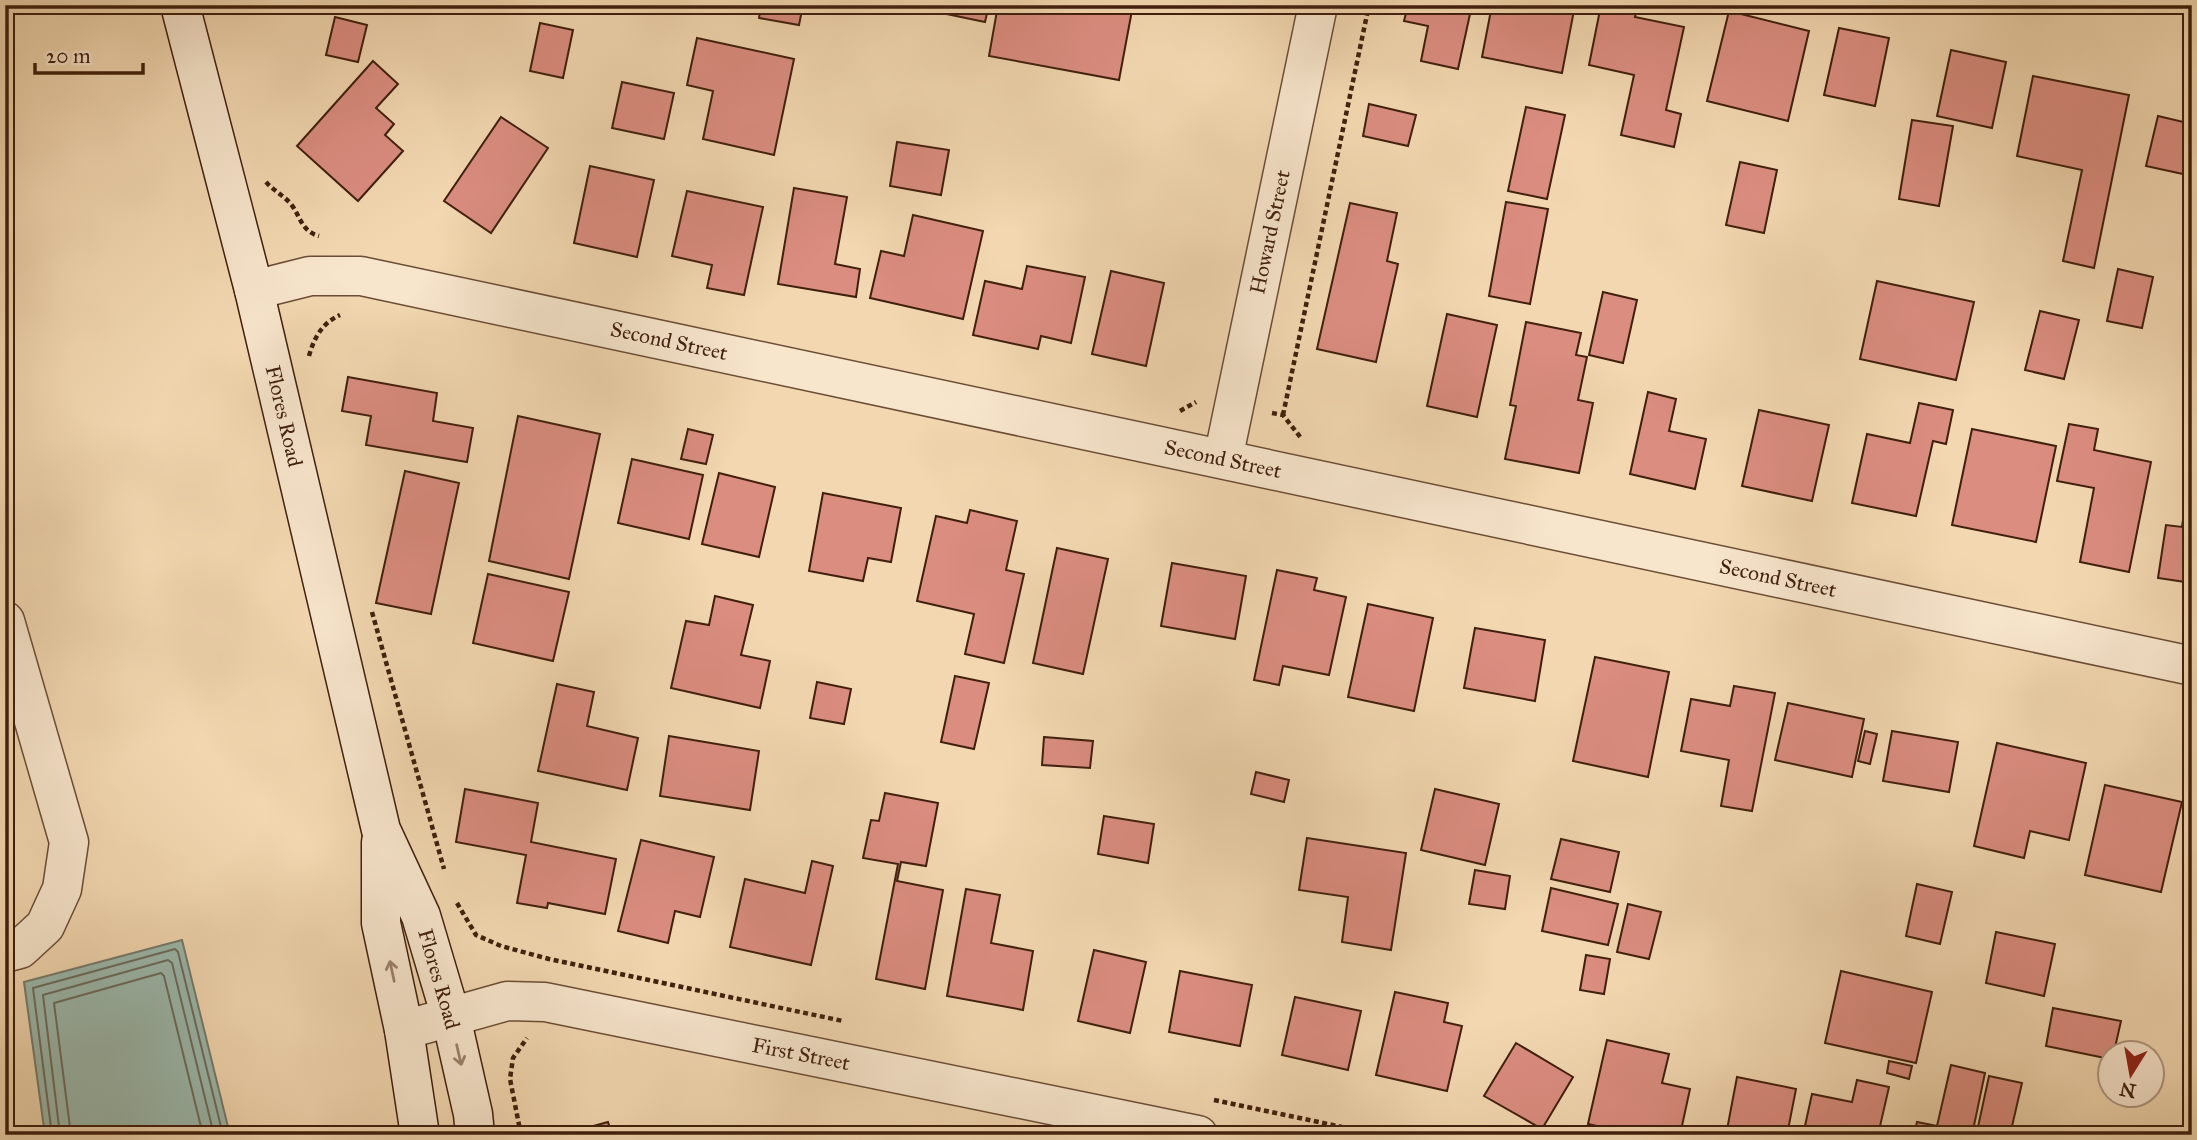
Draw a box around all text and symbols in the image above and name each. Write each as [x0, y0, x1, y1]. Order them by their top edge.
scale bar [35, 32, 144, 76]
text: 20 m [46, 43, 91, 69]
street label: Howard Street [1244, 167, 1296, 296]
street label: Second Street [608, 316, 730, 366]
street label: Flores Road [260, 363, 308, 470]
street label: Second Street [1162, 434, 1284, 484]
street label: Second Street [1717, 553, 1839, 603]
street label: Flores Road [412, 926, 466, 1033]
one-way arrow [384, 960, 398, 983]
street label: First Street [750, 1032, 853, 1076]
north arrow [2096, 1038, 2166, 1108]
one-way arrow [453, 1043, 467, 1066]
text: N [2118, 1077, 2138, 1103]

